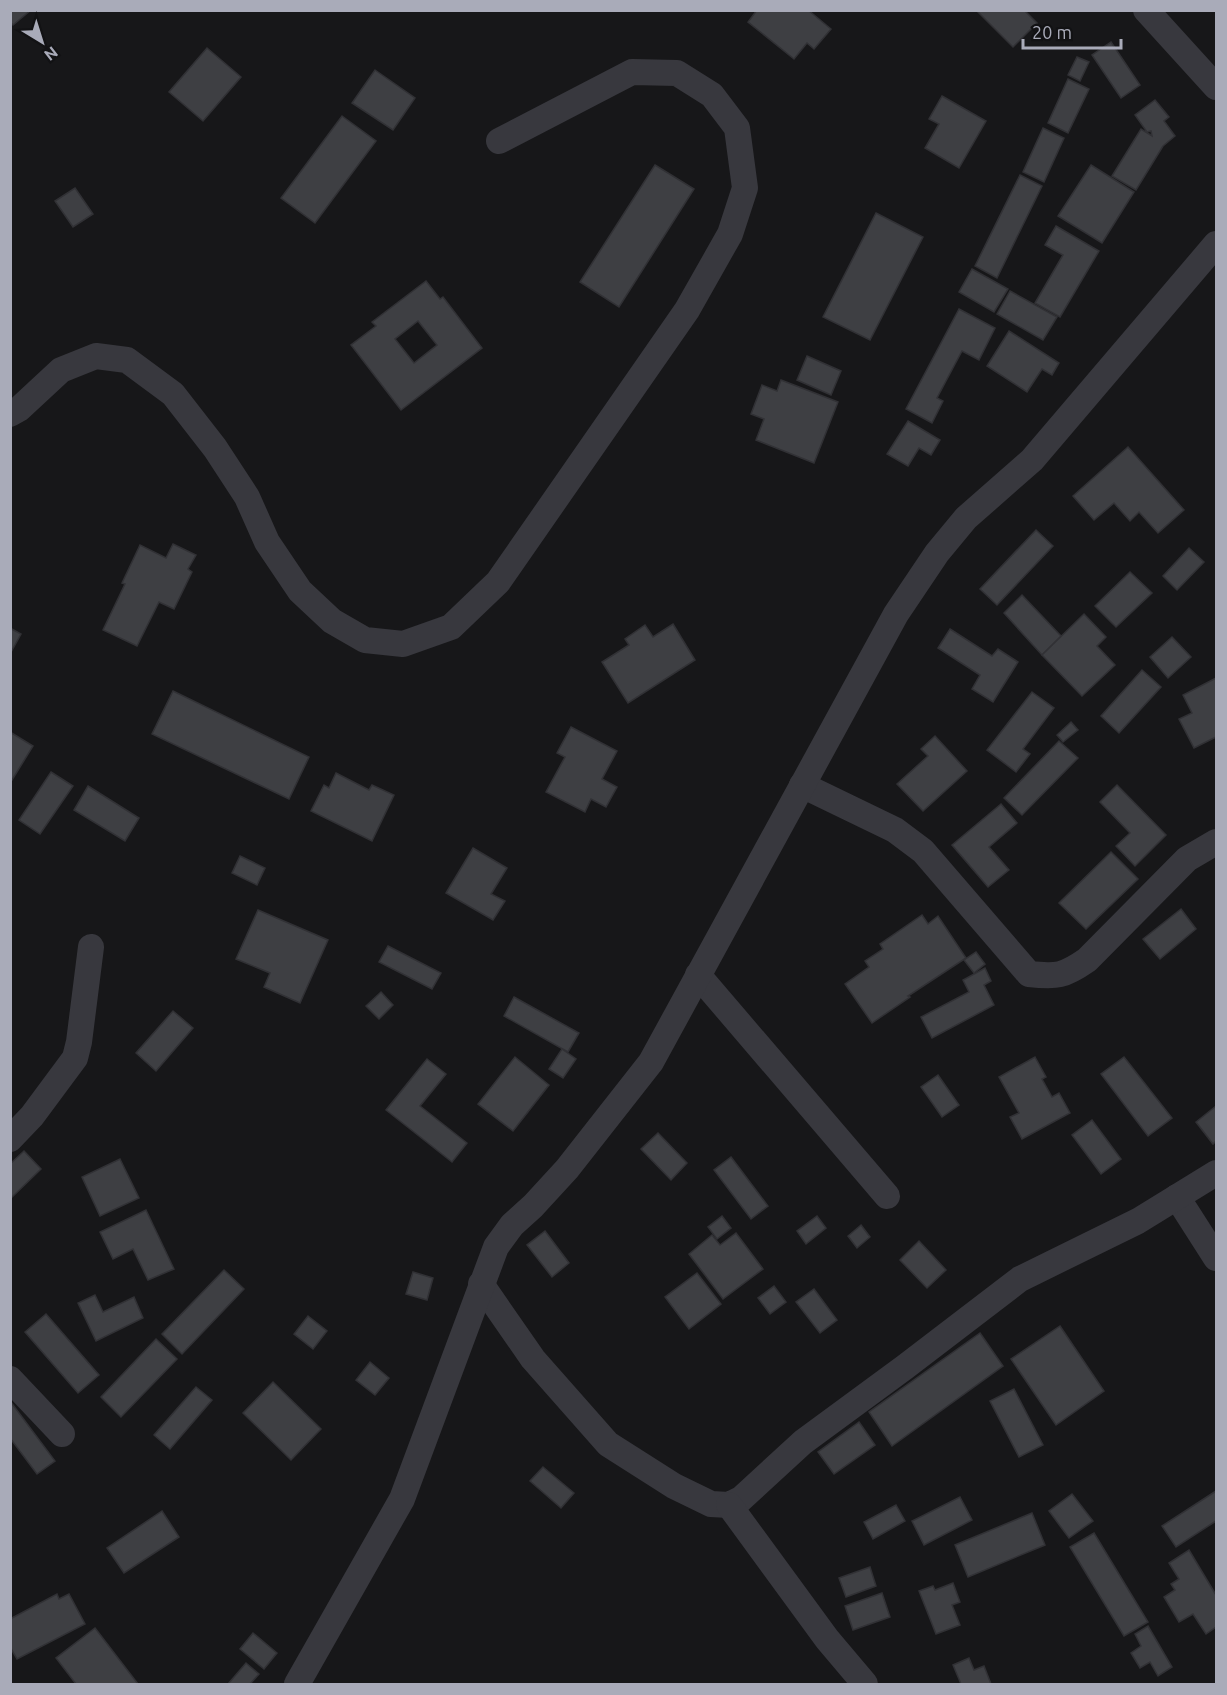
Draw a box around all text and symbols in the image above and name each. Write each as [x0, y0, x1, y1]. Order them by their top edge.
north arrow [12, 12, 72, 72]
scale bar [1023, 12, 1120, 50]
text: 20 m [1032, 22, 1072, 42]
text: N [41, 43, 61, 65]

